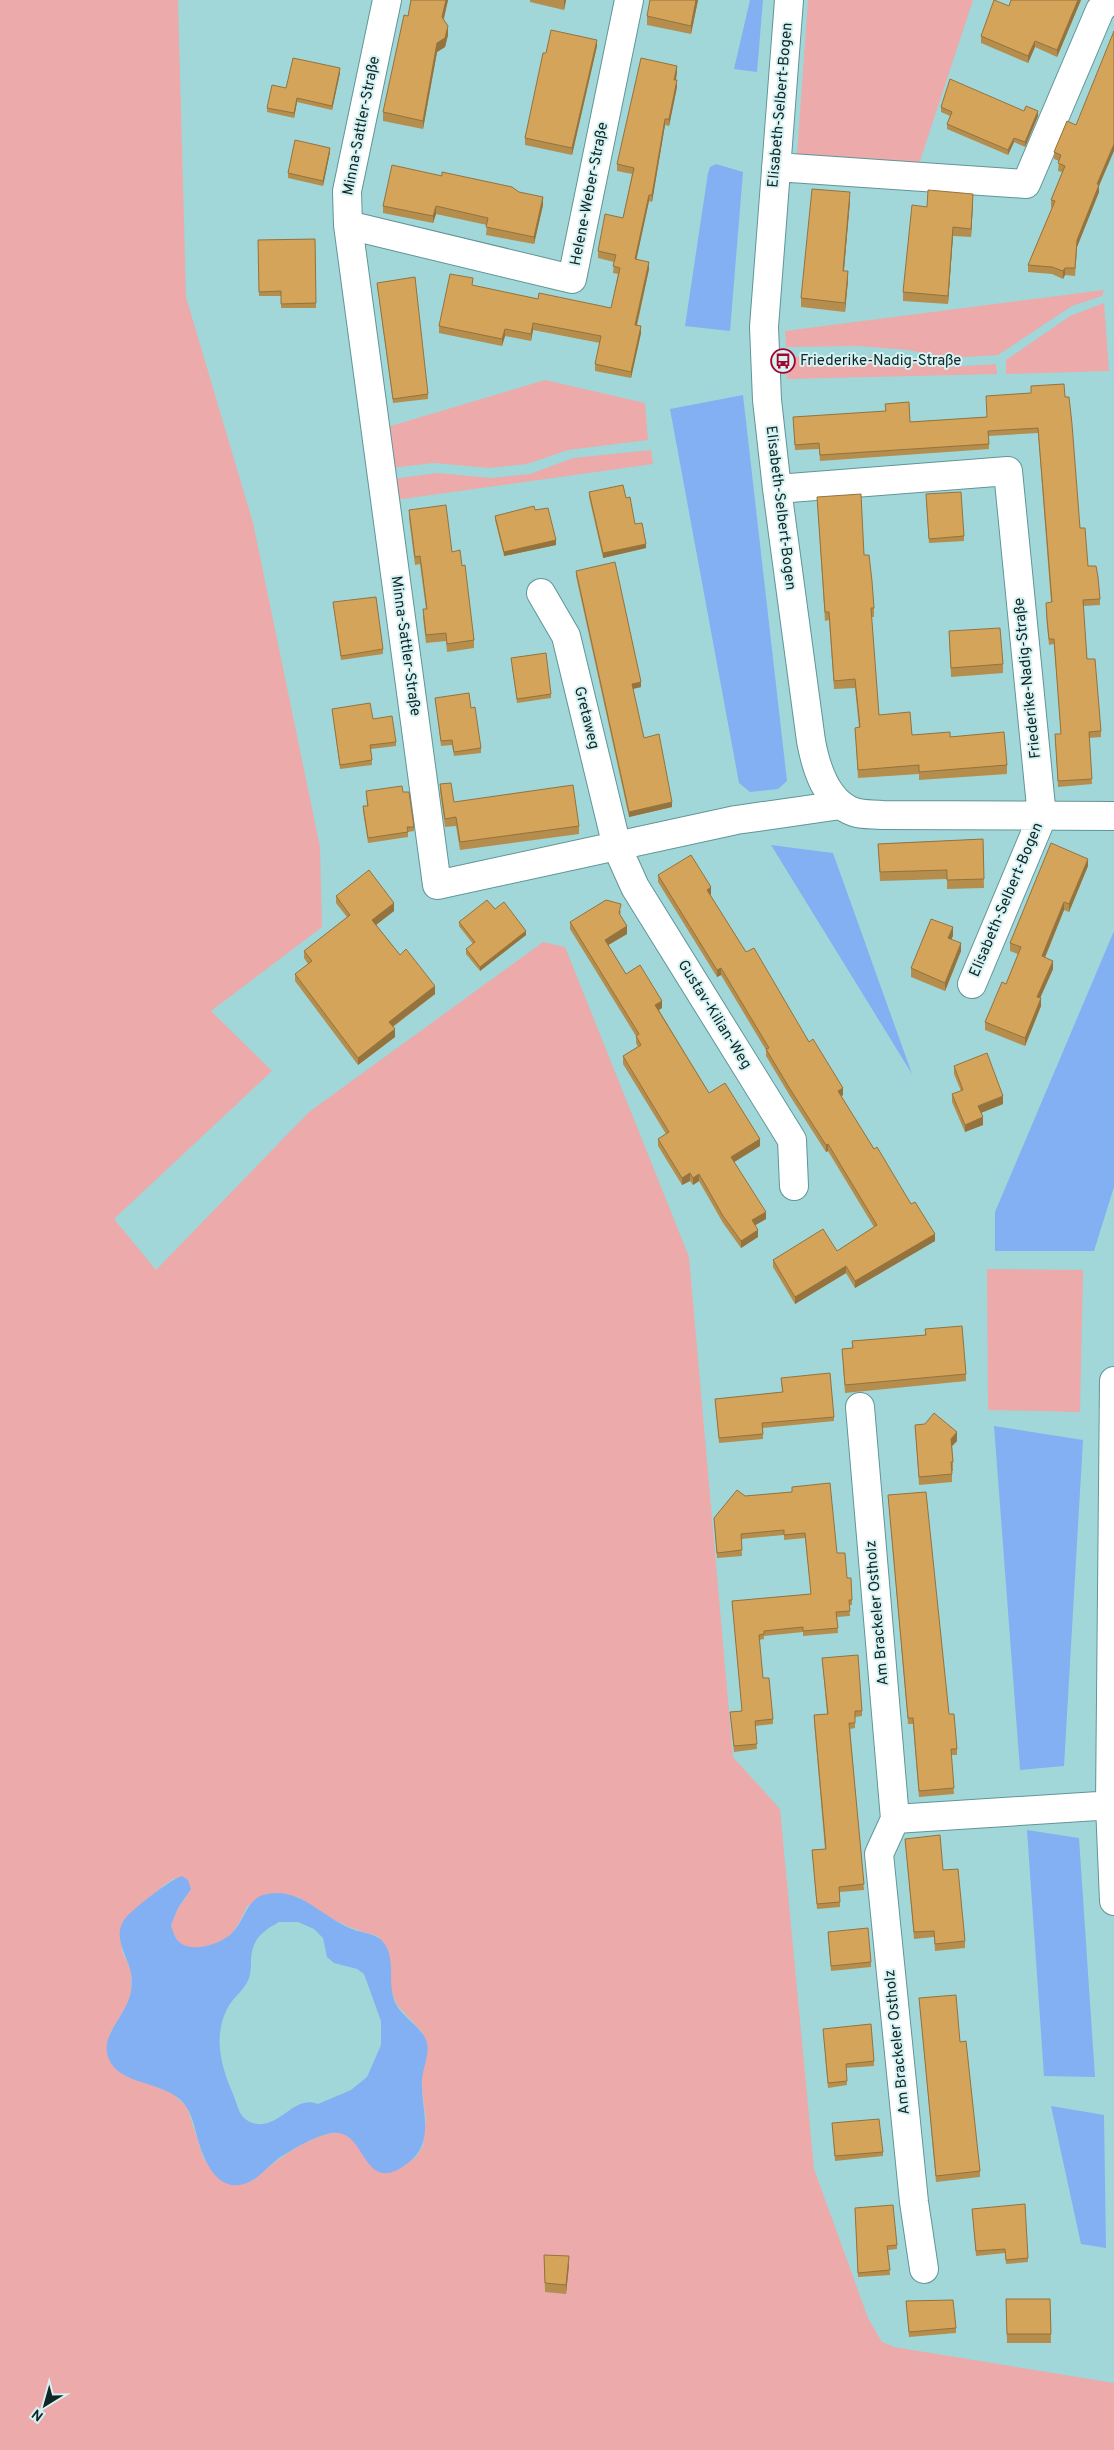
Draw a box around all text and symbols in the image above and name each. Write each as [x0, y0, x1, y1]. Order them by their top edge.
street label: Elisabeth-Selbert-Bogen [764, 22, 798, 188]
street label: Minna-Sattler-Straße [339, 55, 385, 197]
street label: Helene-Weber-Straße [567, 121, 613, 267]
bus stop icon: Friederike-Nadig-Straße [770, 348, 796, 374]
place label: Friederike-Nadig-Straße [800, 352, 961, 371]
street label: Elisabeth-Selbert-Bogen [760, 425, 800, 591]
street label: Minna-Sattler-Straße [386, 575, 424, 717]
street label: Friederike-Nadig-Straße [1010, 597, 1046, 759]
street label: Gretaweg [569, 684, 603, 752]
street label: Elisabeth-Selbert-Bogen [966, 820, 1048, 980]
street label: Gustav-Kilian-Weg [673, 957, 755, 1073]
street label: Am Brackeler Ostholz [862, 1540, 894, 1686]
street label: Am Brackeler Ostholz [881, 1968, 915, 2116]
north arrow [20, 2380, 70, 2430]
text: N [29, 2404, 47, 2424]

